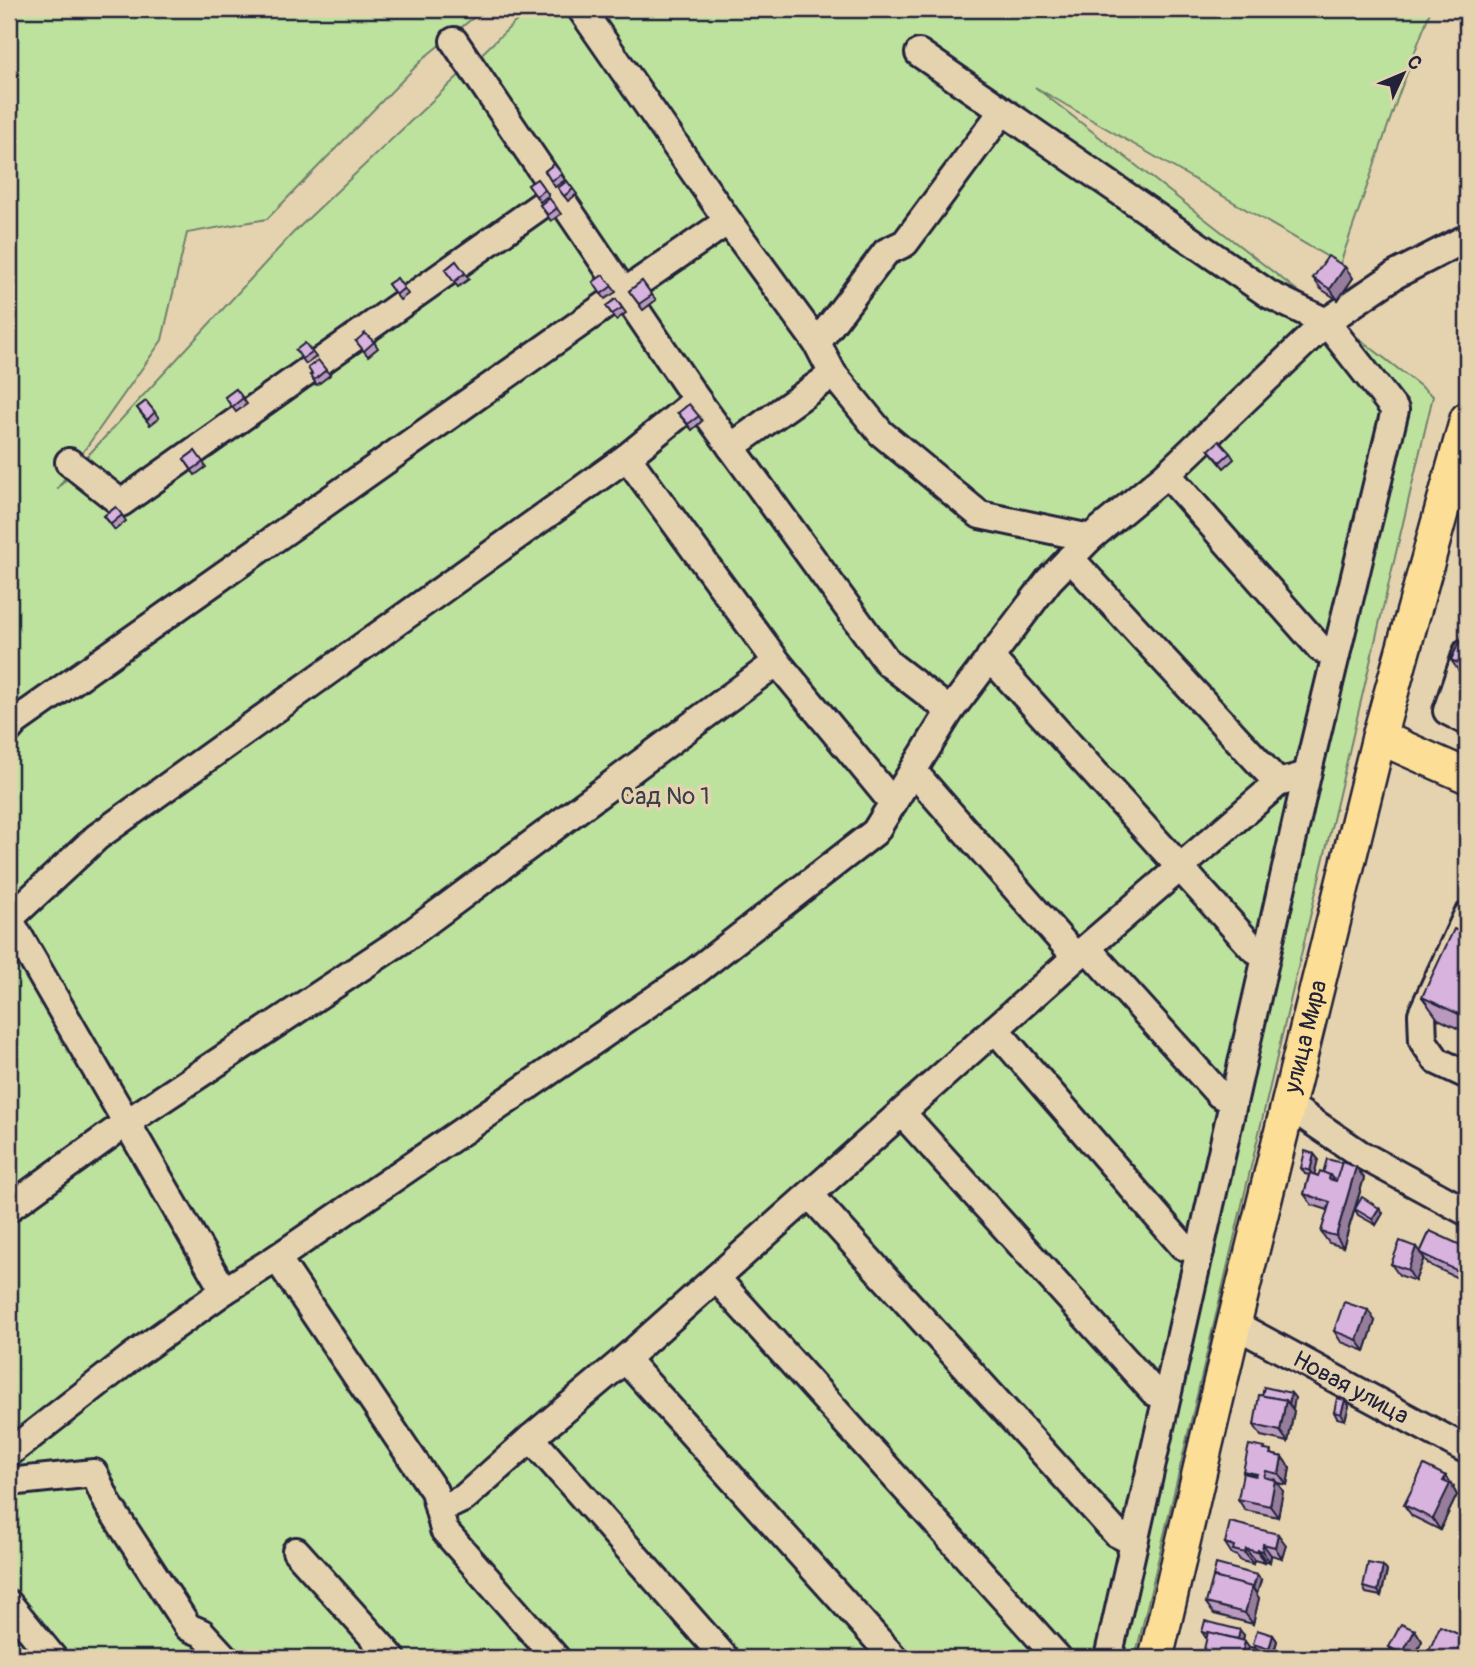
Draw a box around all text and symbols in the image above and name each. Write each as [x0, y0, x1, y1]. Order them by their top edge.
north arrow [1368, 38, 1438, 108]
text: С [1402, 50, 1427, 76]
park label: Сад № 1 [620, 782, 710, 811]
street label: улица Мира [1277, 977, 1333, 1097]
street label: Новая улица [1288, 1344, 1414, 1430]

